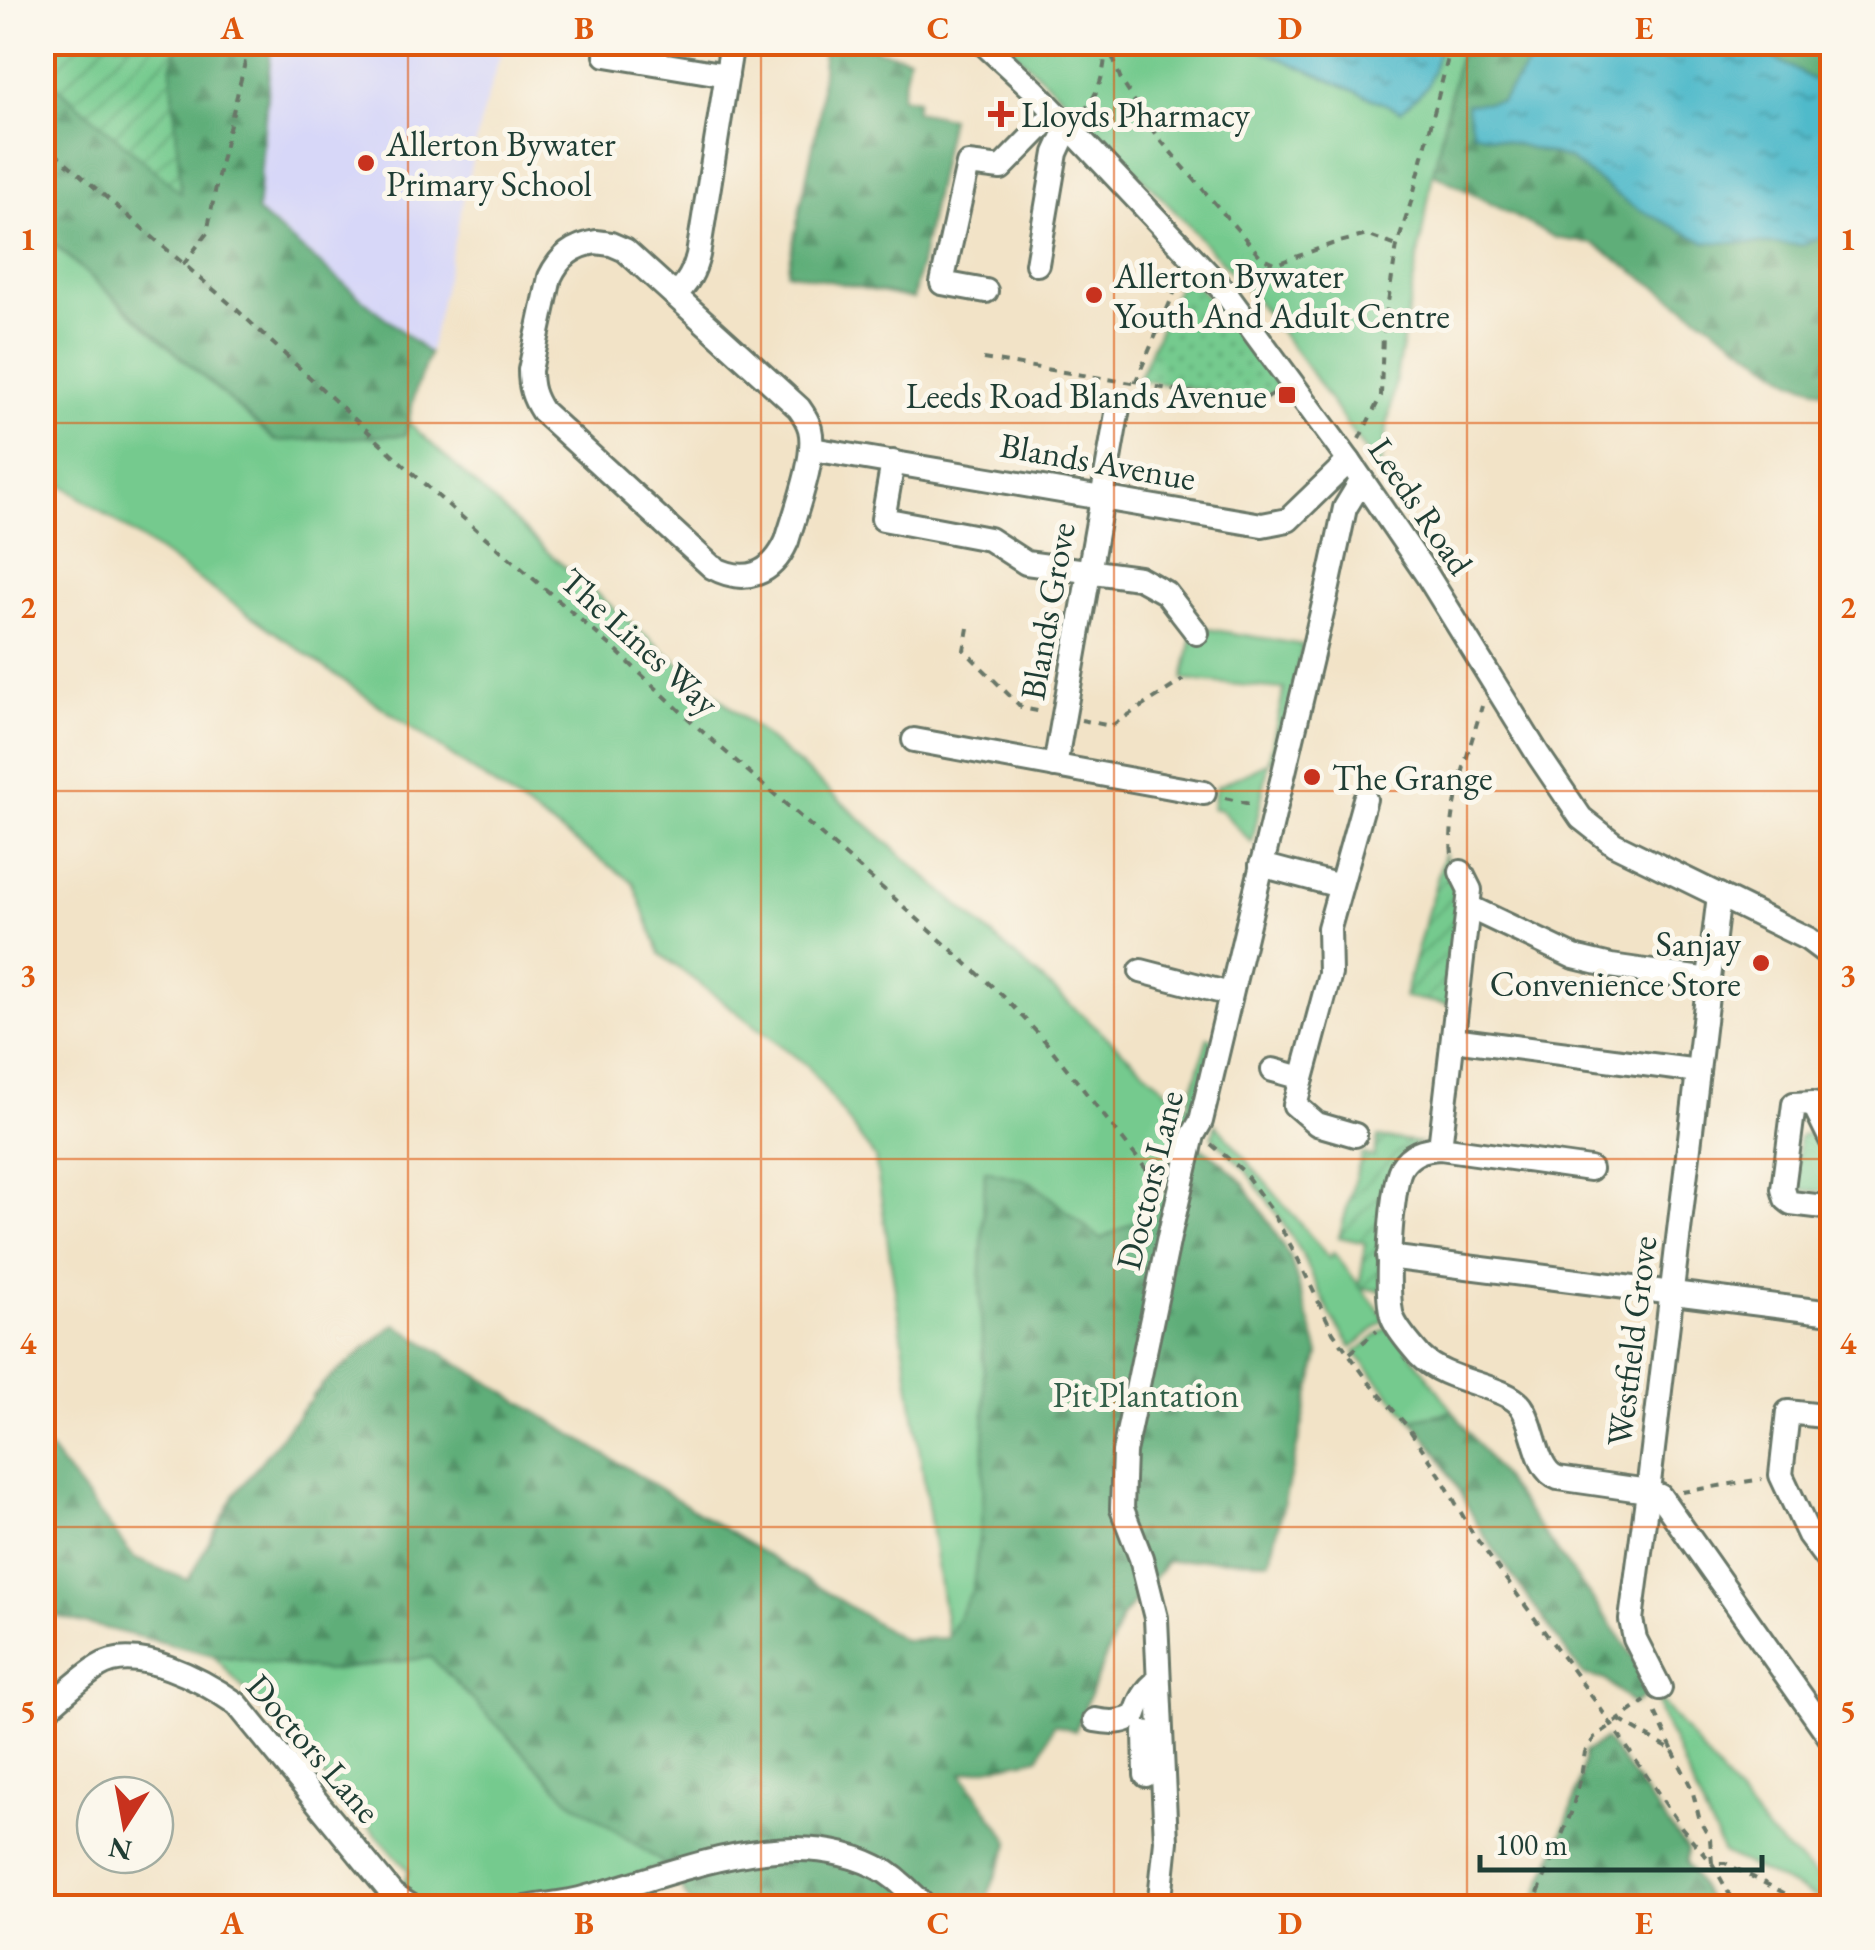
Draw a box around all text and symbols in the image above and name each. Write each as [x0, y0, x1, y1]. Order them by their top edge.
text: A [219, 7, 244, 49]
text: B [574, 7, 594, 49]
text: C [927, 7, 949, 49]
text: D [1278, 7, 1302, 49]
text: E [1635, 7, 1653, 49]
place label: Lloyds Pharmacy [1021, 92, 1251, 137]
marker: Lloyds Pharmacy [990, 103, 1012, 125]
place label: Allerton Bywater Primary School [385, 121, 616, 206]
marker: Allerton Bywater Primary School [355, 152, 377, 174]
text: 1 [20, 218, 36, 260]
text: 1 [1840, 218, 1856, 260]
place label: Allerton Bywater Youth And Adult Centre [1113, 253, 1450, 338]
marker: Allerton Bywater Youth And Adult Centre [1083, 284, 1105, 306]
place label: Leeds Road Blands Avenue [906, 373, 1267, 418]
marker: Leeds Road Blands Avenue [1276, 384, 1298, 406]
street label: Blands Avenue [997, 422, 1199, 500]
street label: Leeds Road [1359, 429, 1484, 584]
street label: Blands Grove [1009, 519, 1085, 703]
street label: The Lines Way [551, 558, 730, 725]
text: 2 [20, 586, 37, 628]
text: 2 [1840, 586, 1857, 628]
place label: The Grange [1332, 755, 1493, 800]
marker: The Grange [1301, 766, 1323, 788]
place label: Sanjay Convenience Store [1490, 921, 1742, 1006]
marker: Sanjay Convenience Store [1750, 952, 1772, 974]
text: 3 [20, 954, 36, 996]
text: 3 [1840, 954, 1856, 996]
street label: Doctors Lane [1105, 1086, 1193, 1274]
street label: Westfield Grove [1596, 1233, 1666, 1449]
text: 4 [20, 1322, 38, 1364]
text: 4 [1840, 1322, 1858, 1364]
park label: Pit Plantation [1053, 1372, 1239, 1417]
street label: Doctors Lane [237, 1664, 391, 1832]
text: 5 [20, 1690, 36, 1732]
text: 5 [1840, 1690, 1856, 1732]
north arrow [75, 1775, 175, 1875]
scale bar [1480, 1810, 1762, 1872]
text: 100 m [1495, 1825, 1568, 1864]
text: N [105, 1830, 135, 1869]
text: A [219, 1902, 244, 1944]
text: B [574, 1902, 594, 1944]
text: C [927, 1902, 949, 1944]
text: D [1278, 1902, 1302, 1944]
text: E [1635, 1902, 1653, 1944]

